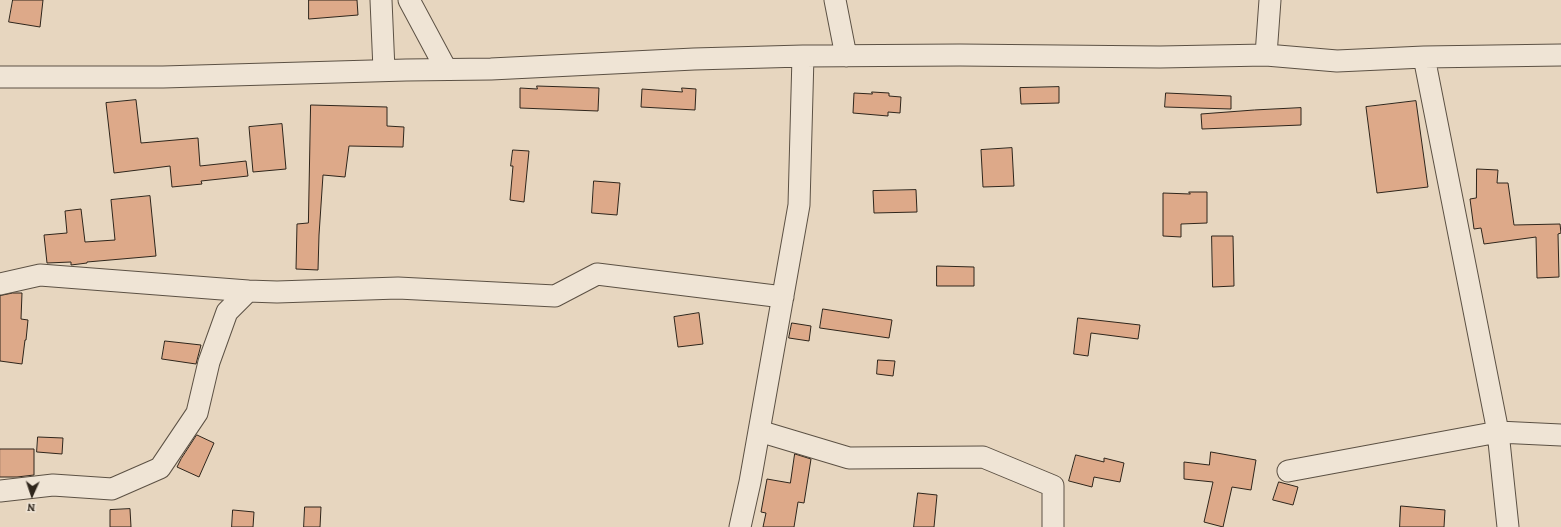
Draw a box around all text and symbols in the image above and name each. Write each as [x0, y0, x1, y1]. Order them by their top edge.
north arrow [12, 475, 52, 515]
text: N [27, 500, 36, 515]

